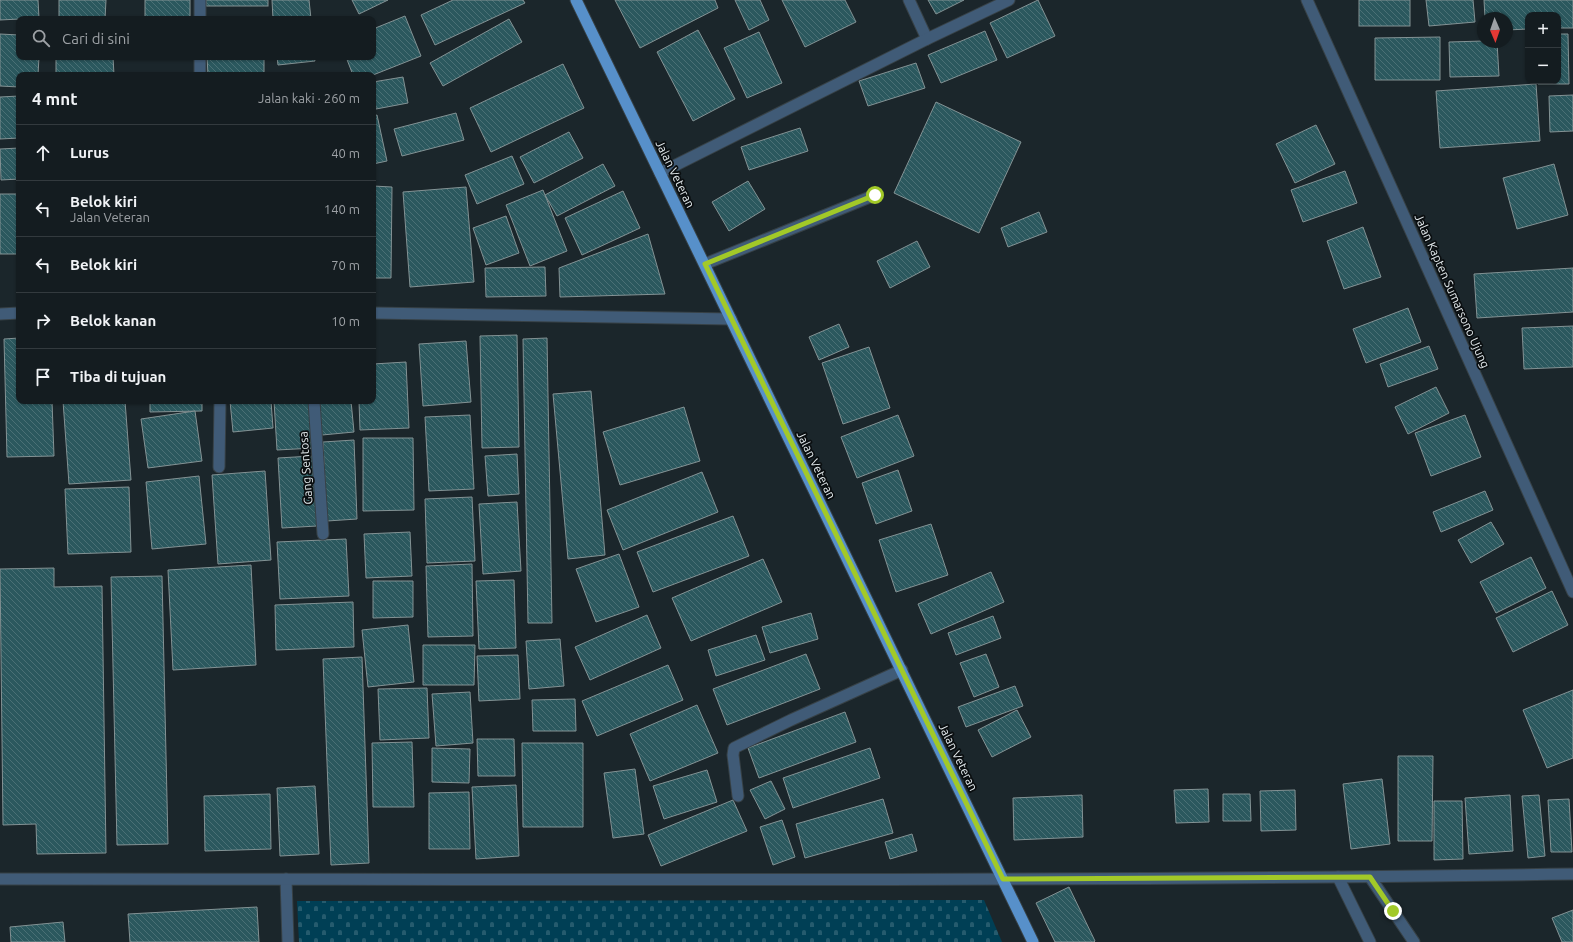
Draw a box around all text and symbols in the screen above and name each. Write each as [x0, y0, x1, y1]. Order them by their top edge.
north arrow [1477, 12, 1513, 48]
map controls [1525, 12, 1561, 84]
button: + [1525, 12, 1561, 48]
search box [16, 16, 376, 60]
icon: search [30, 27, 52, 49]
text: Cari di sini [62, 30, 130, 47]
button: − [1525, 48, 1561, 84]
text: 4 mnt [32, 89, 78, 108]
text: Jalan kaki · 260 m [258, 91, 360, 105]
street label: Jalan Veteran [653, 138, 697, 210]
icon: ahead [32, 142, 54, 164]
text: Lurus [70, 144, 109, 161]
text: 40 m [331, 146, 360, 160]
route start [866, 186, 884, 204]
text: Belok kiri [70, 193, 137, 210]
icon: left [32, 198, 54, 220]
text: 140 m [324, 202, 360, 216]
text: Jalan Veteran [70, 210, 150, 224]
street label: Jalan Kapten Sumarsono Ujung [1413, 212, 1492, 370]
icon: left [32, 254, 54, 276]
text: Belok kiri [70, 256, 137, 273]
text: 70 m [331, 258, 360, 272]
icon: right [32, 310, 54, 332]
text: Belok kanan [70, 312, 156, 329]
text: 10 m [331, 314, 360, 328]
icon: arrive [32, 366, 54, 388]
text: Tiba di tujuan [70, 368, 166, 385]
street label: Jalan Veteran [794, 429, 838, 501]
street label: Gang Sentosa [296, 431, 315, 505]
street label: Jalan Veteran [936, 721, 980, 793]
route end [1384, 902, 1402, 920]

